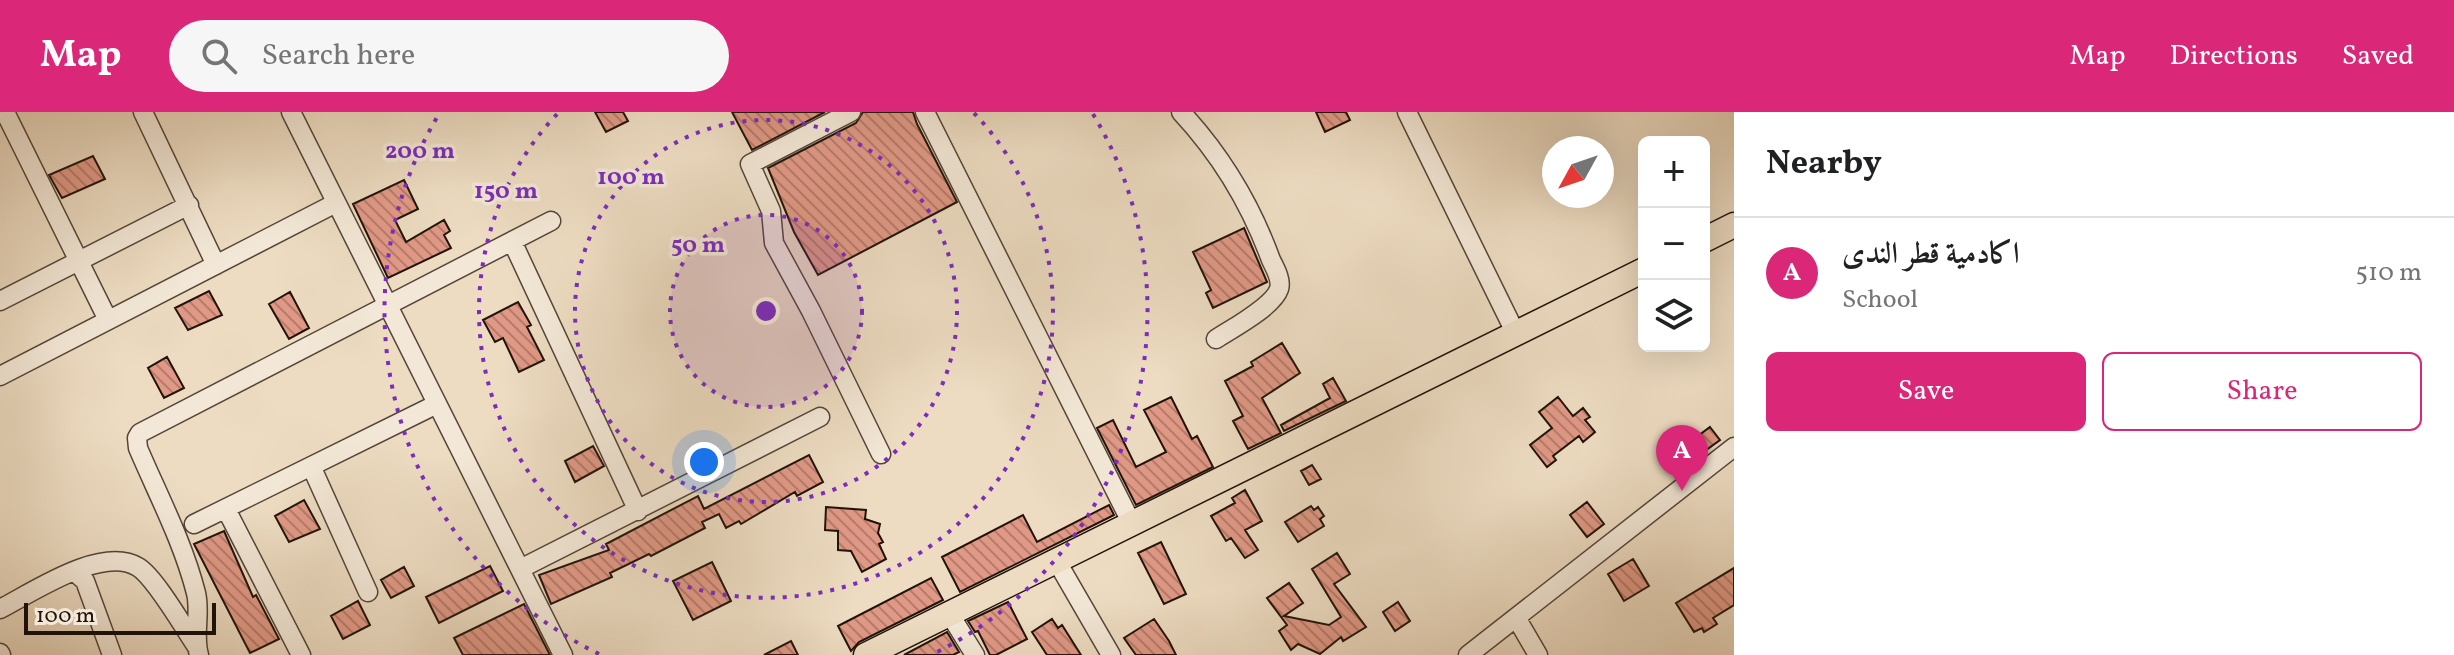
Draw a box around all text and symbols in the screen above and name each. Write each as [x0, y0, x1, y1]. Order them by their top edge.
search box [169, 20, 729, 92]
text: Map [40, 30, 121, 83]
icon: search [197, 34, 241, 78]
text: Search here [261, 35, 415, 77]
text: Map [2070, 37, 2126, 76]
text: Directions [2170, 37, 2298, 76]
text: Saved [2342, 37, 2414, 76]
text: 200 m [385, 135, 455, 169]
north arrow [1542, 136, 1614, 208]
map controls [1638, 136, 1710, 352]
button: + [1638, 136, 1710, 208]
text: Nearby [1766, 141, 1882, 188]
text: 100 m [597, 161, 665, 195]
text: 150 m [474, 175, 538, 209]
button: − [1638, 208, 1710, 280]
text: 50 m [671, 229, 725, 263]
text: اكادمية قطر الندى [1842, 234, 2019, 276]
text: A [1783, 255, 1801, 291]
text: 510 m [2356, 255, 2422, 291]
button: layers [1638, 280, 1710, 352]
text: School [1842, 282, 1918, 318]
centre of rings [752, 297, 780, 325]
button: Save [1766, 352, 2086, 431]
button: Share [2102, 352, 2422, 431]
pin: A [1656, 425, 1708, 491]
your location [684, 442, 724, 482]
scale bar [24, 599, 216, 635]
text: 100 m [36, 601, 95, 632]

